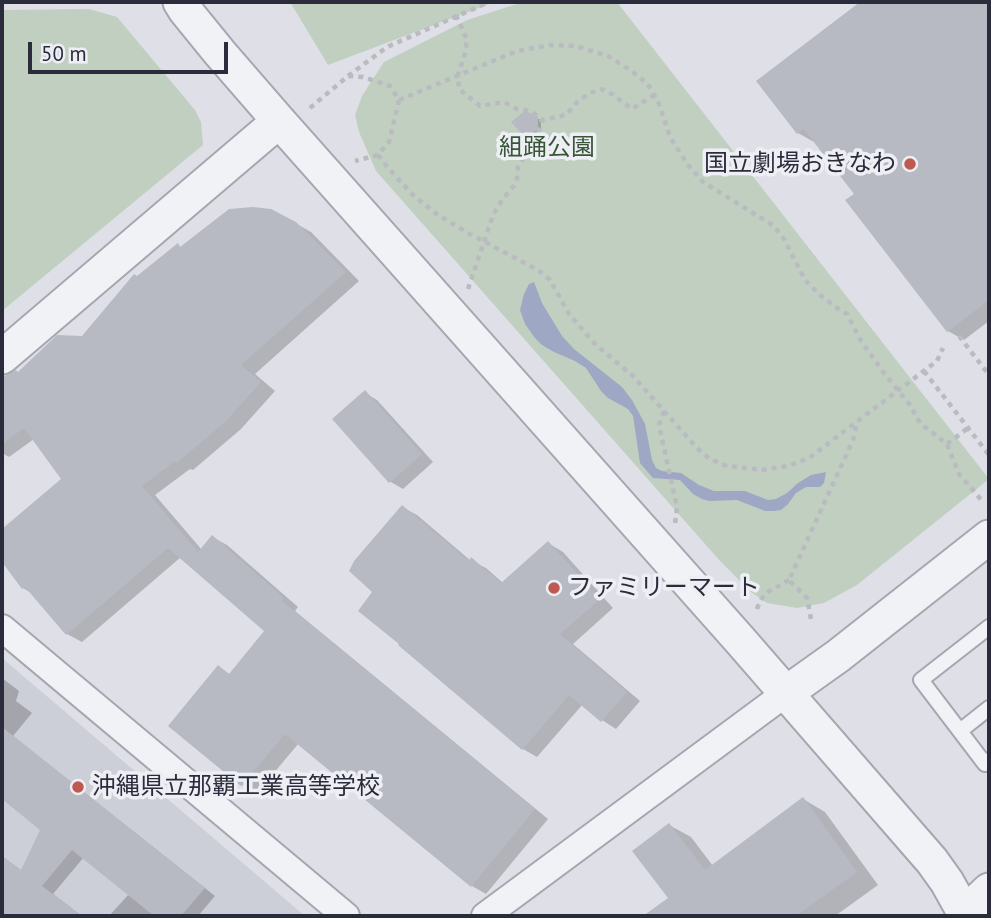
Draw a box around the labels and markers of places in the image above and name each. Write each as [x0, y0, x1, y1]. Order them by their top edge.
place label: 国立劇場おきなわ [704, 150, 896, 178]
marker: 国立劇場おきなわ [902, 156, 918, 172]
place label: ファミリーマート [568, 574, 760, 602]
marker: ファミリーマート [546, 580, 562, 596]
place label: 沖縄県立那覇工業高等学校 [92, 773, 380, 801]
marker: 沖縄県立那覇工業高等学校 [70, 779, 86, 795]

